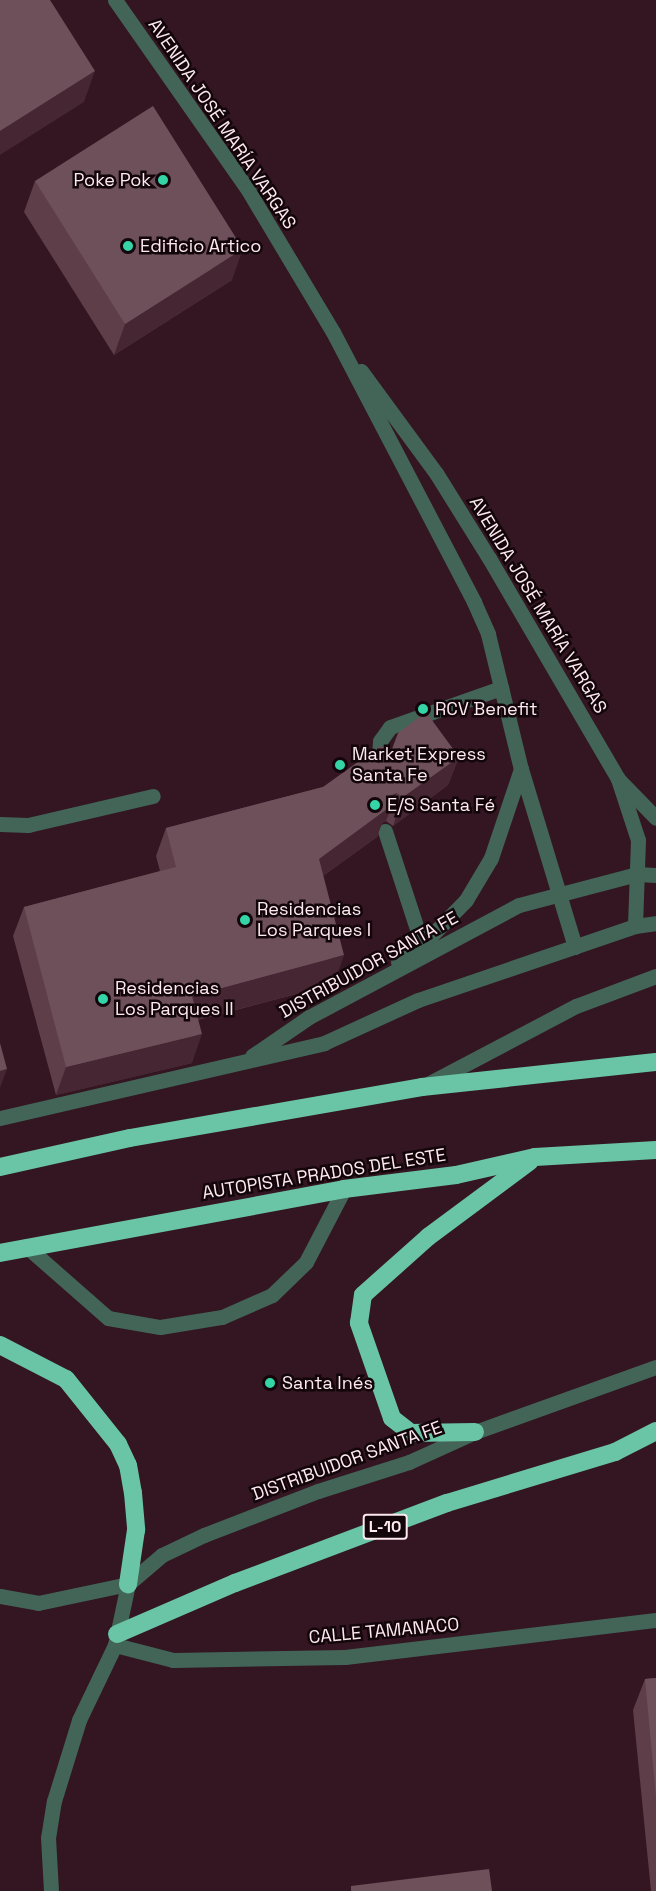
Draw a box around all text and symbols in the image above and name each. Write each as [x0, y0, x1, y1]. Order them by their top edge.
street label: AVENIDA JOSÉ MARÍA VARGAS [143, 14, 301, 234]
place label: Poke Pok [74, 169, 151, 191]
marker: Poke Pok [156, 173, 170, 187]
place label: Edificio Artico [140, 235, 262, 257]
marker: Edificio Artico [121, 239, 135, 253]
street label: AVENIDA JOSÉ MARÍA VARGAS [464, 492, 612, 718]
place label: RCV Benefit [435, 698, 538, 720]
marker: RCV Benefit [416, 702, 430, 716]
place label: Market Express Santa Fe [352, 744, 486, 786]
marker: Market Express Santa Fe [333, 758, 347, 772]
place label: E/S Santa Fé [387, 794, 495, 816]
marker: E/S Santa Fé [368, 798, 382, 812]
place label: Residencias Los Parques I [257, 899, 371, 942]
street label: DISTRIBUIDOR SANTA FE [276, 907, 462, 1023]
marker: Residencias Los Parques I [238, 913, 252, 927]
place label: Residencias Los Parques II [115, 978, 234, 1020]
marker: Residencias Los Parques II [96, 992, 110, 1006]
street label: AUTOPISTA PRADOS DEL ESTE [200, 1144, 448, 1204]
place label: Santa Inés [282, 1372, 373, 1394]
marker: Santa Inés [263, 1376, 277, 1390]
street label: DISTRIBUIDOR SANTA FE [249, 1417, 445, 1505]
road number: L-10 [362, 1514, 408, 1540]
street label: CALLE TAMANACO [308, 1614, 460, 1648]

